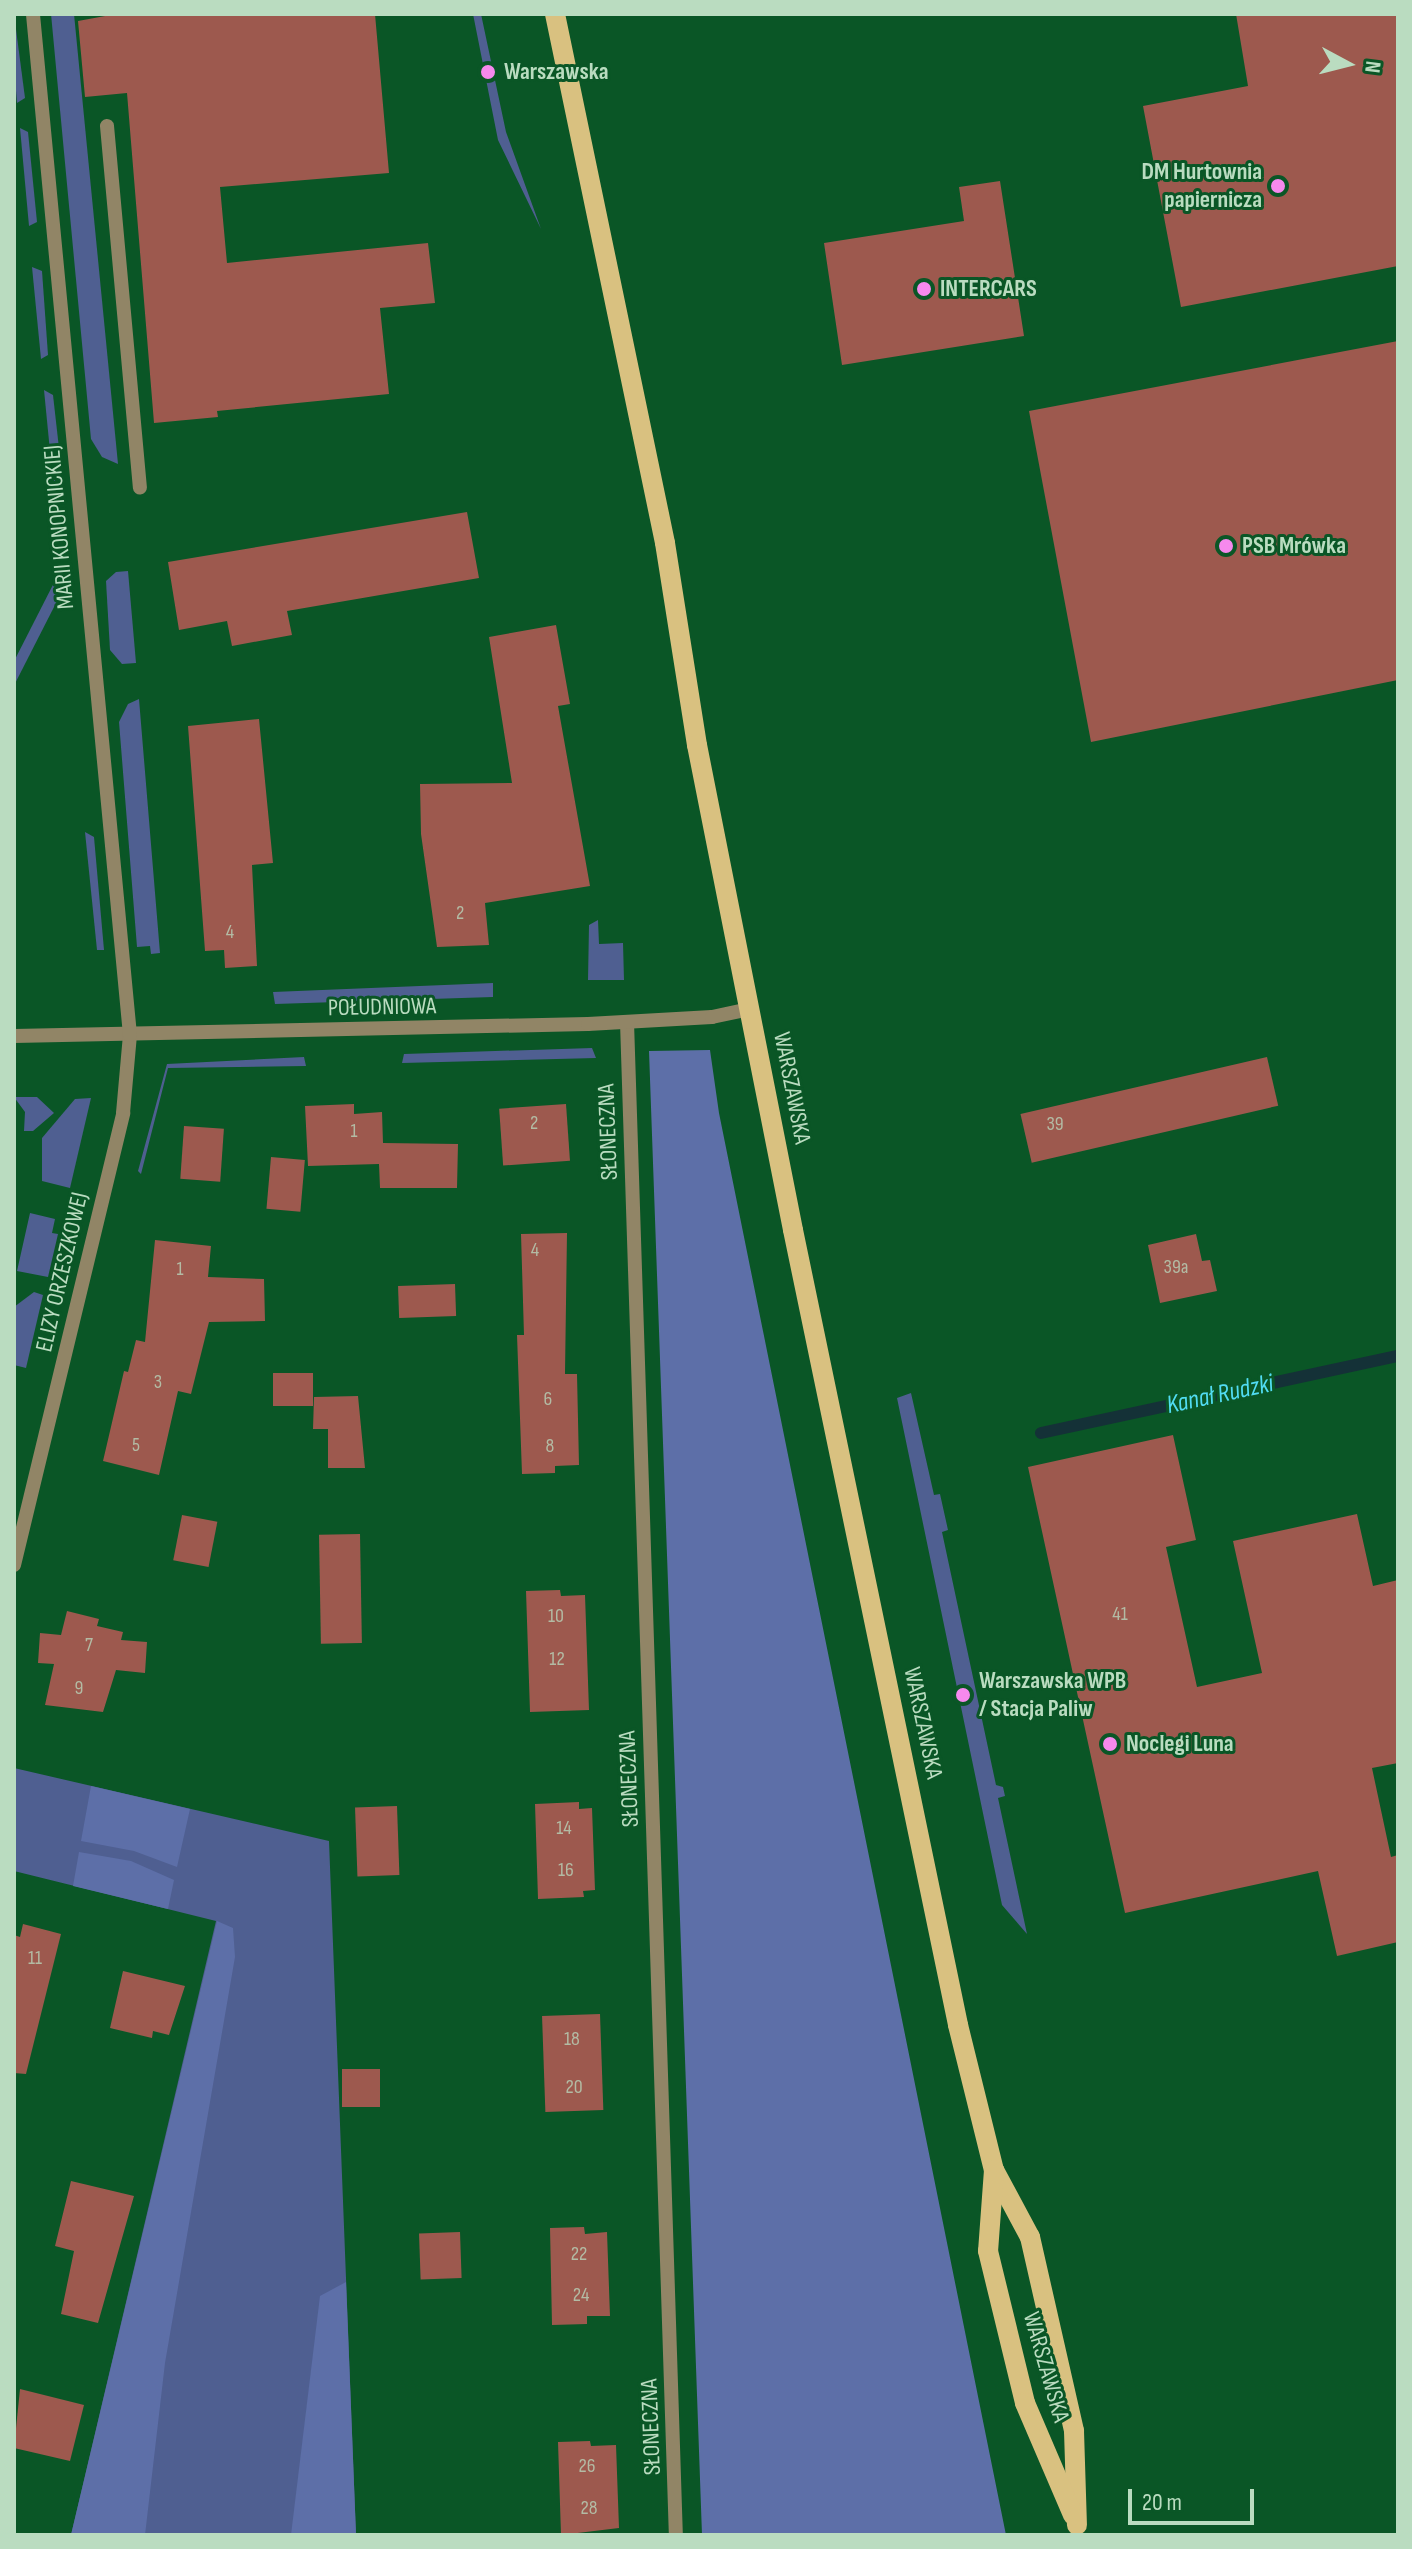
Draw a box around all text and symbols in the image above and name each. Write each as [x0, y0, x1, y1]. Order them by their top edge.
north arrow [1308, 24, 1388, 104]
place label: Warszawska [504, 58, 609, 86]
text: N [1358, 60, 1386, 74]
marker: Warszawska [479, 63, 497, 81]
place label: DM Hurtownia papiernicza [1142, 158, 1262, 214]
marker: DM Hurtownia papiernicza [1269, 177, 1287, 195]
place label: INTERCARS [940, 275, 1037, 303]
marker: INTERCARS [915, 280, 933, 298]
street label: MARII KONOPNICKIEJ [37, 444, 81, 610]
place label: PSB Mrówka [1242, 532, 1346, 560]
marker: PSB Mrówka [1217, 537, 1235, 555]
house number: 2 [456, 901, 464, 925]
house number: 4 [226, 920, 234, 944]
street label: POŁUDNIOWA [328, 992, 436, 1022]
street label: WARSZAWSKA [767, 1030, 817, 1146]
street label: SŁONECZNA [592, 1083, 624, 1181]
house number: 2 [530, 1111, 538, 1135]
house number: 39 [1046, 1112, 1064, 1136]
house number: 1 [351, 1119, 357, 1143]
street label: ELIZY ORZESZKOWEJ [30, 1189, 94, 1355]
house number: 4 [531, 1238, 539, 1262]
house number: 39a [1164, 1255, 1188, 1279]
house number: 1 [177, 1257, 183, 1281]
water label: Kanał Rudzki [1164, 1368, 1276, 1422]
house number: 3 [154, 1370, 162, 1394]
house number: 6 [544, 1387, 552, 1411]
house number: 5 [132, 1433, 140, 1457]
house number: 8 [546, 1434, 554, 1458]
house number: 41 [1112, 1602, 1128, 1626]
house number: 10 [548, 1604, 564, 1628]
house number: 7 [85, 1633, 93, 1657]
house number: 12 [549, 1647, 565, 1671]
street label: WARSZAWSKA [897, 1665, 949, 1781]
place label: Warszawska WPB / Stacja Paliw [979, 1667, 1126, 1723]
house number: 9 [75, 1676, 83, 1700]
marker: Warszawska WPB / Stacja Paliw [954, 1686, 972, 1704]
street label: SŁONECZNA [613, 1730, 645, 1828]
place label: Noclegi Luna [1126, 1730, 1234, 1758]
marker: Noclegi Luna [1101, 1735, 1119, 1753]
house number: 14 [556, 1816, 572, 1840]
house number: 16 [558, 1858, 574, 1882]
house number: 11 [28, 1946, 42, 1970]
house number: 18 [564, 2027, 580, 2051]
house number: 20 [565, 2075, 583, 2099]
house number: 22 [571, 2242, 587, 2266]
house number: 24 [573, 2283, 589, 2307]
street label: WARSZAWSKA [1017, 2309, 1075, 2425]
street label: SŁONECZNA [635, 2378, 667, 2476]
house number: 26 [579, 2454, 595, 2478]
scale bar [1132, 2473, 1258, 2523]
text: 20 m [1142, 2488, 1182, 2517]
house number: 28 [581, 2496, 597, 2520]

